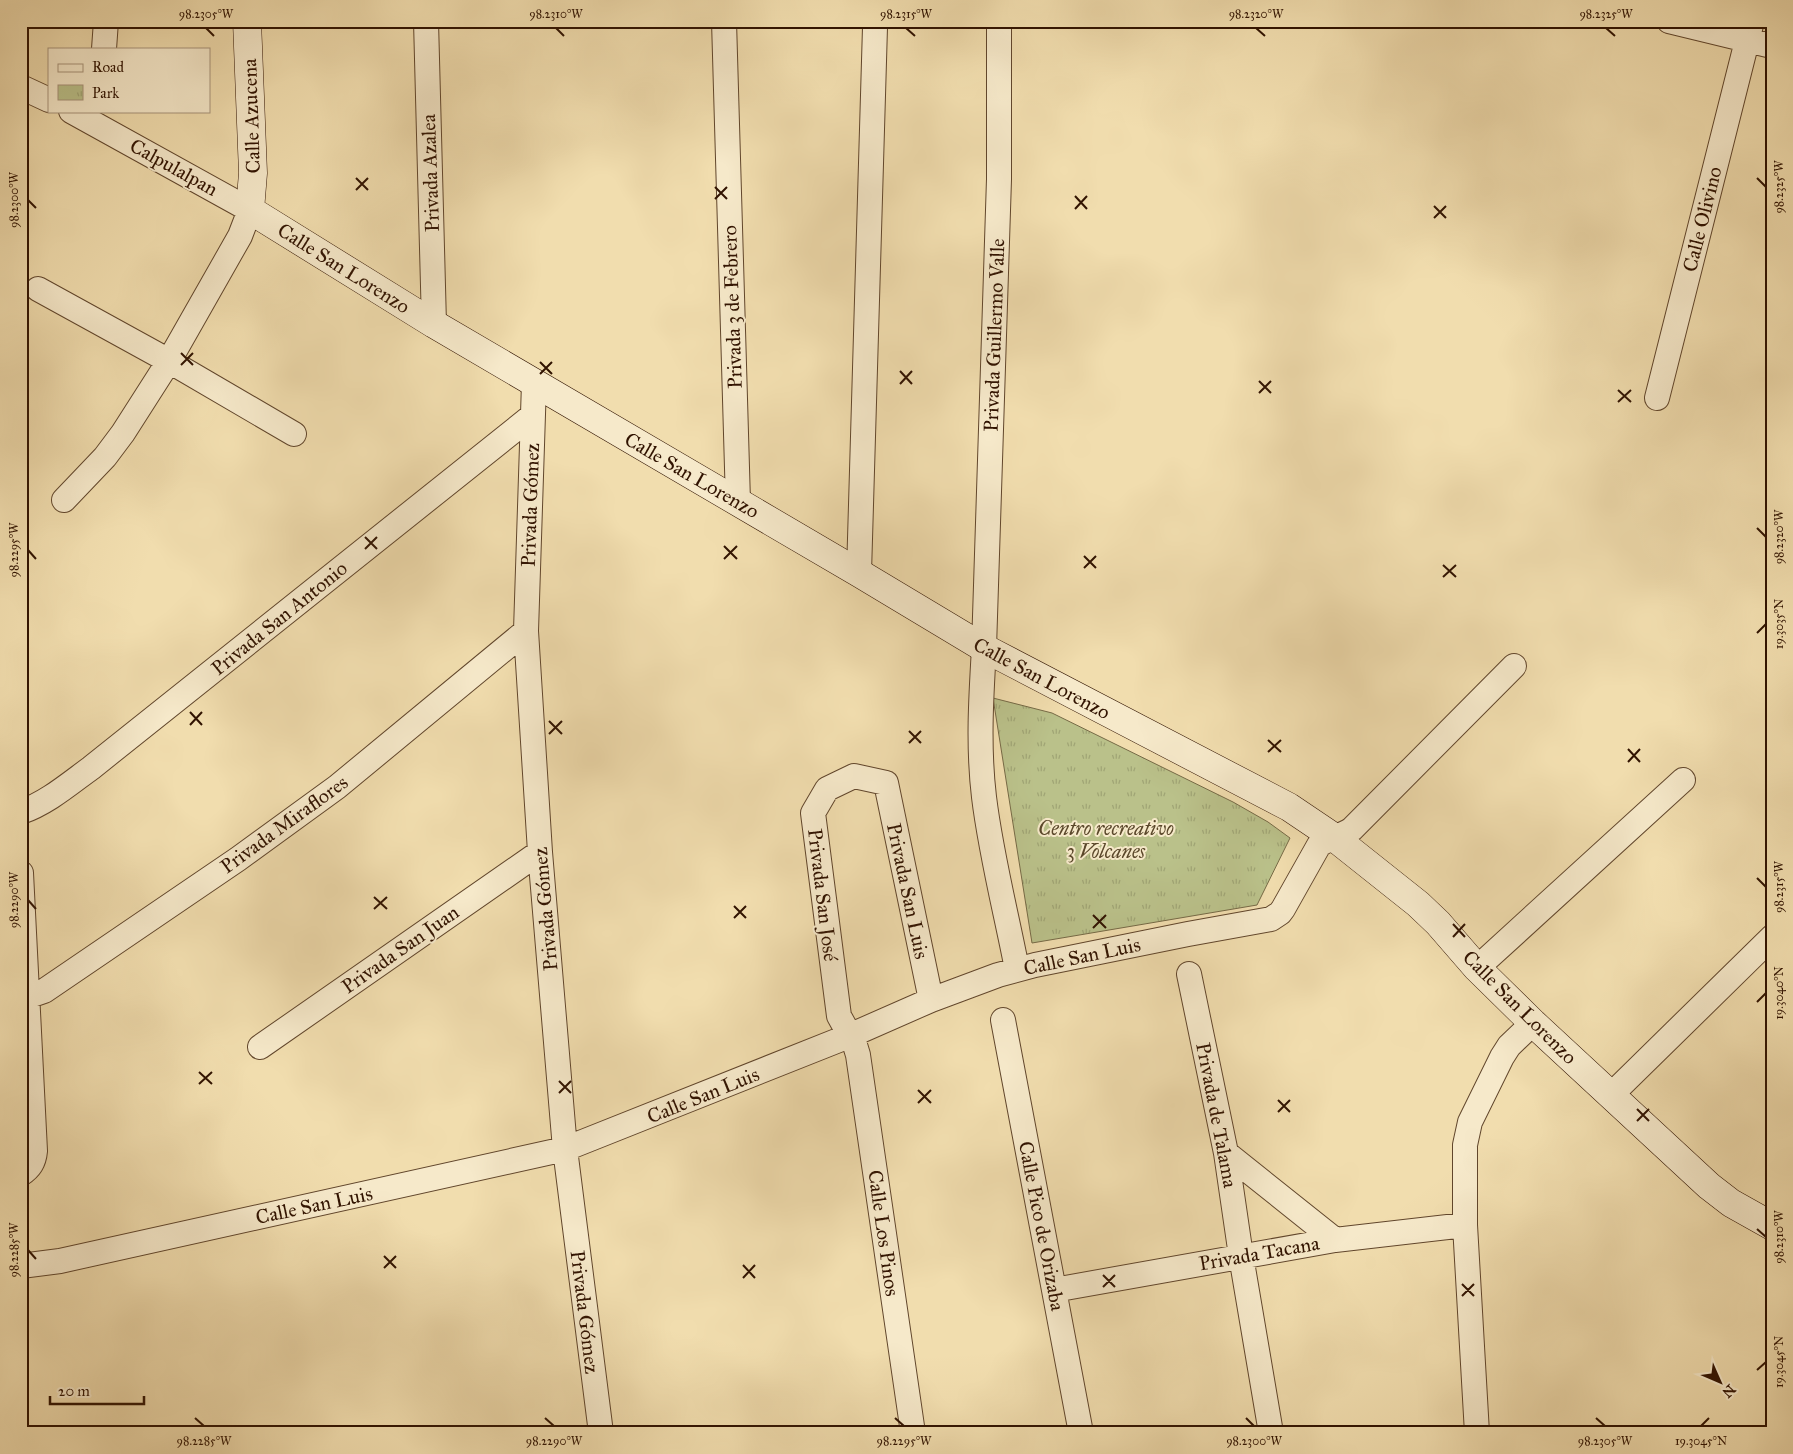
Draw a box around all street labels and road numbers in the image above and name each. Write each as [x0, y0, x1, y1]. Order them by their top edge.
street label: Calle Azucena [237, 58, 265, 174]
street label: Privada Azalea [416, 113, 444, 232]
street label: Calpulalpan [126, 133, 222, 201]
street label: Calle Olivino [1677, 164, 1727, 274]
street label: Calle San Lorenzo [273, 218, 415, 318]
street label: Privada 3 de Febrero [717, 225, 747, 389]
street label: Privada Guillermo Valle [979, 238, 1009, 432]
street label: Calle San Lorenzo [620, 427, 764, 523]
street label: Privada Gómez [516, 443, 544, 567]
street label: Privada San Antonio [206, 556, 352, 680]
street label: Calle San Lorenzo [969, 632, 1115, 724]
street label: Privada Miraflores [216, 770, 352, 878]
street label: Privada San Luis [882, 821, 934, 961]
street label: Privada San José [802, 827, 843, 963]
street label: Privada Gómez [528, 846, 562, 972]
street label: Privada San Juan [337, 900, 464, 999]
street label: Calle San Luis [1021, 932, 1143, 980]
street label: Calle San Lorenzo [1458, 945, 1582, 1069]
street label: Privada de Talama [1191, 1040, 1243, 1190]
street label: Calle San Luis [643, 1062, 763, 1128]
street label: Calle Pico de Orizaba [1014, 1139, 1070, 1313]
street label: Calle Los Pinos [863, 1168, 905, 1298]
street label: Calle San Luis [253, 1181, 375, 1229]
street label: Privada Tacana [1197, 1230, 1322, 1275]
street label: Privada Gómez [566, 1249, 604, 1375]

